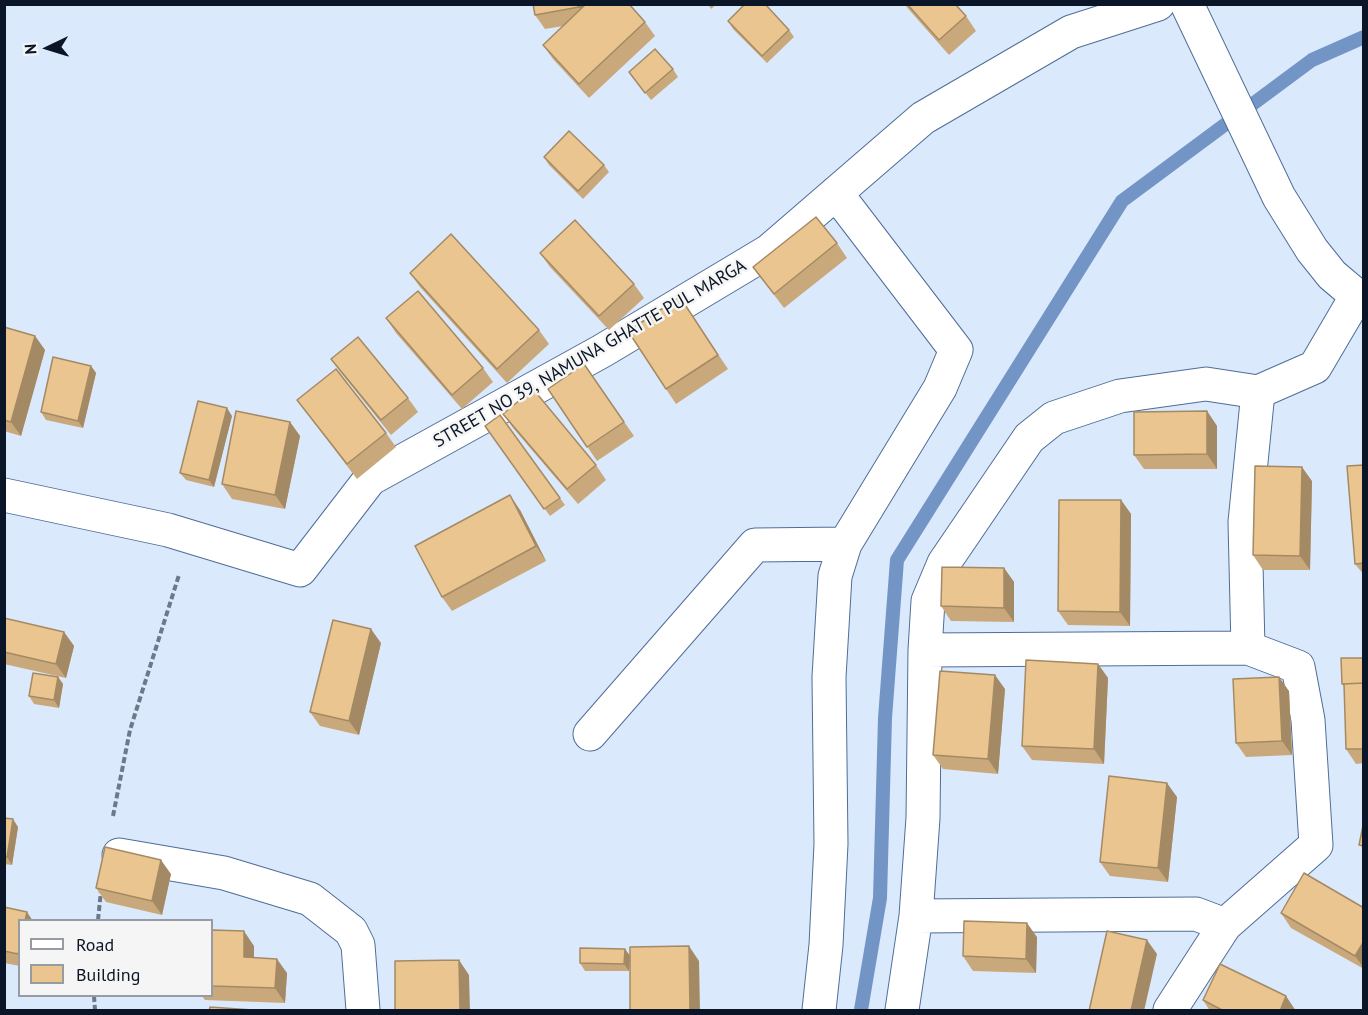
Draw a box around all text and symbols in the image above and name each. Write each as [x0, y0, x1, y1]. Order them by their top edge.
north arrow [18, 18, 78, 78]
text: N [20, 43, 40, 55]
street label: STREET NO 39, NAMUNA GHATTE PUL MARGA [430, 255, 750, 453]
legend [18, 919, 213, 997]
text: Road [76, 933, 114, 956]
text: Building [76, 963, 140, 986]

